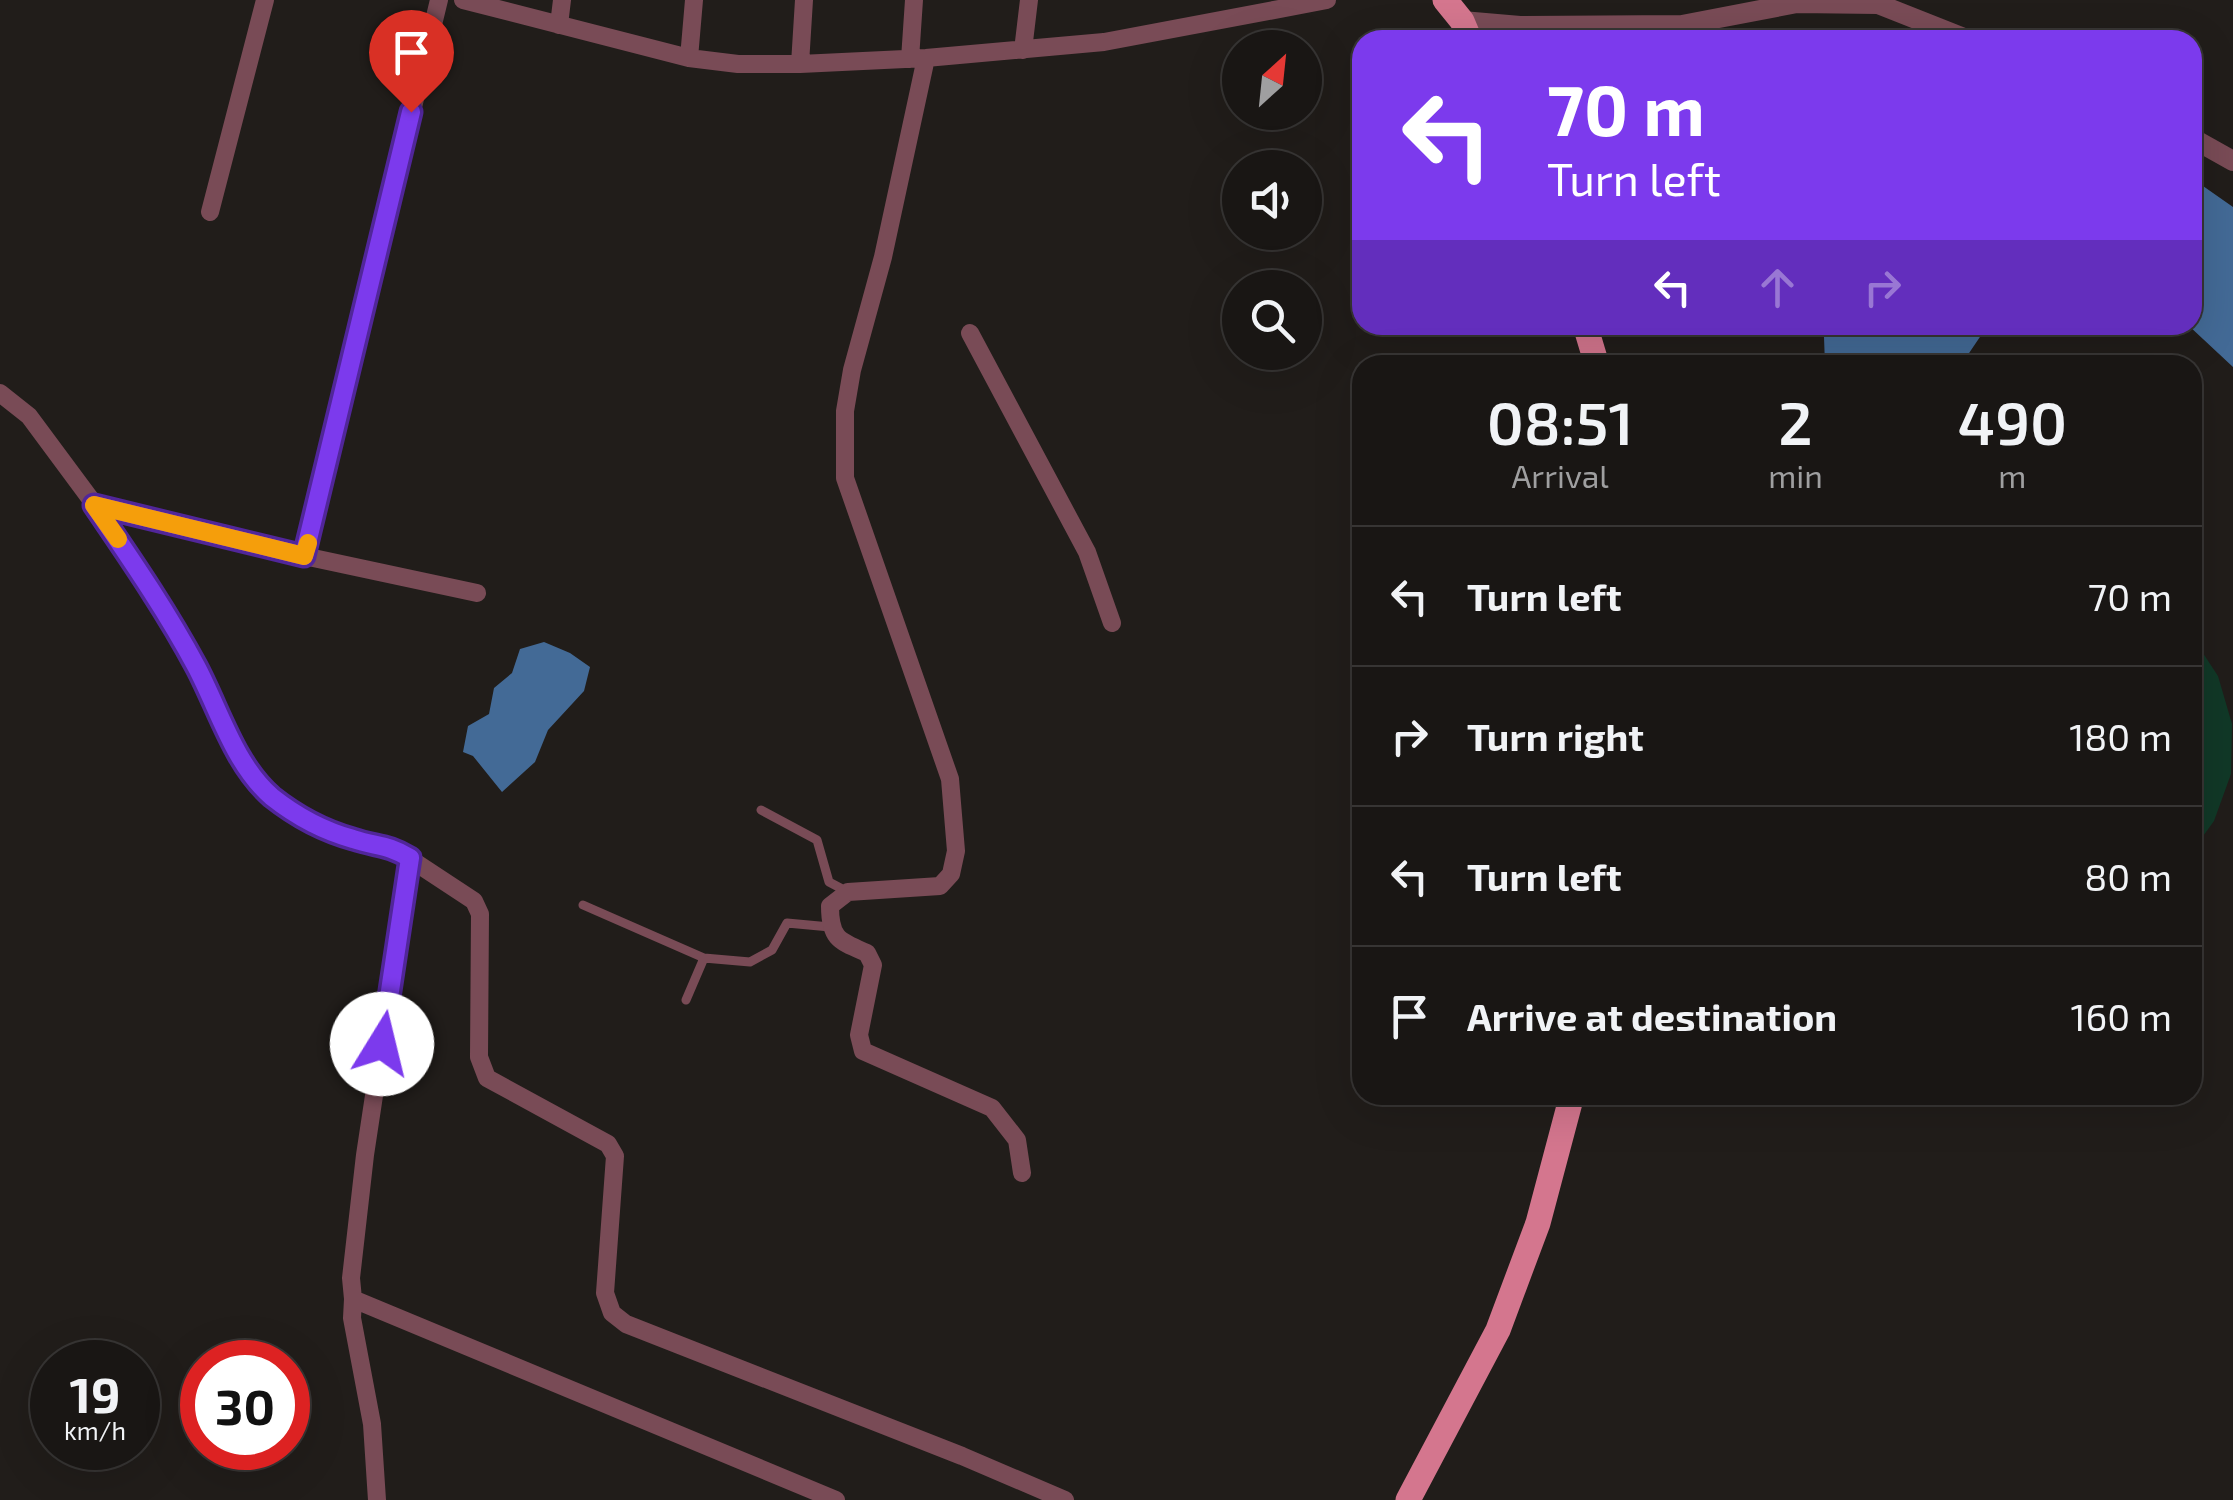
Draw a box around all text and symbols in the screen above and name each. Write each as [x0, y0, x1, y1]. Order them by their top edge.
pin [369, 10, 454, 113]
icon: arrive [384, 25, 439, 80]
north arrow [1222, 30, 1322, 130]
map controls [1222, 30, 1322, 370]
text: 70 m [1547, 66, 1705, 150]
icon: left [1382, 70, 1512, 200]
button: sound [1222, 150, 1322, 250]
text: Turn left [1547, 151, 1721, 205]
icon: left [1645, 260, 1700, 315]
icon: ahead [1750, 260, 1805, 315]
icon: right [1855, 260, 1910, 315]
button: search [1222, 270, 1322, 370]
text: 08:51 [1487, 385, 1633, 457]
text: 2 [1778, 385, 1813, 457]
text: 490 [1957, 385, 2067, 457]
text: Arrival [1511, 456, 1609, 494]
text: min [1768, 456, 1823, 494]
text: m [1998, 456, 2026, 494]
icon: left [1382, 569, 1437, 624]
text: Turn left [1467, 573, 1622, 619]
text: 70 m [2088, 573, 2172, 619]
icon: right [1382, 709, 1437, 764]
text: Turn right [1467, 713, 1644, 759]
text: 180 m [2069, 713, 2172, 759]
icon: left [1382, 849, 1437, 904]
text: Turn left [1467, 853, 1622, 899]
text: 80 m [2084, 853, 2172, 899]
icon: arrive [1382, 989, 1437, 1044]
position arrow [330, 992, 434, 1096]
text: Arrive at destination [1467, 993, 1837, 1039]
text: 160 m [2070, 993, 2172, 1039]
speed limit sign: 30 [180, 1340, 310, 1470]
text: 19 [69, 1363, 121, 1423]
text: km/h [64, 1415, 126, 1445]

